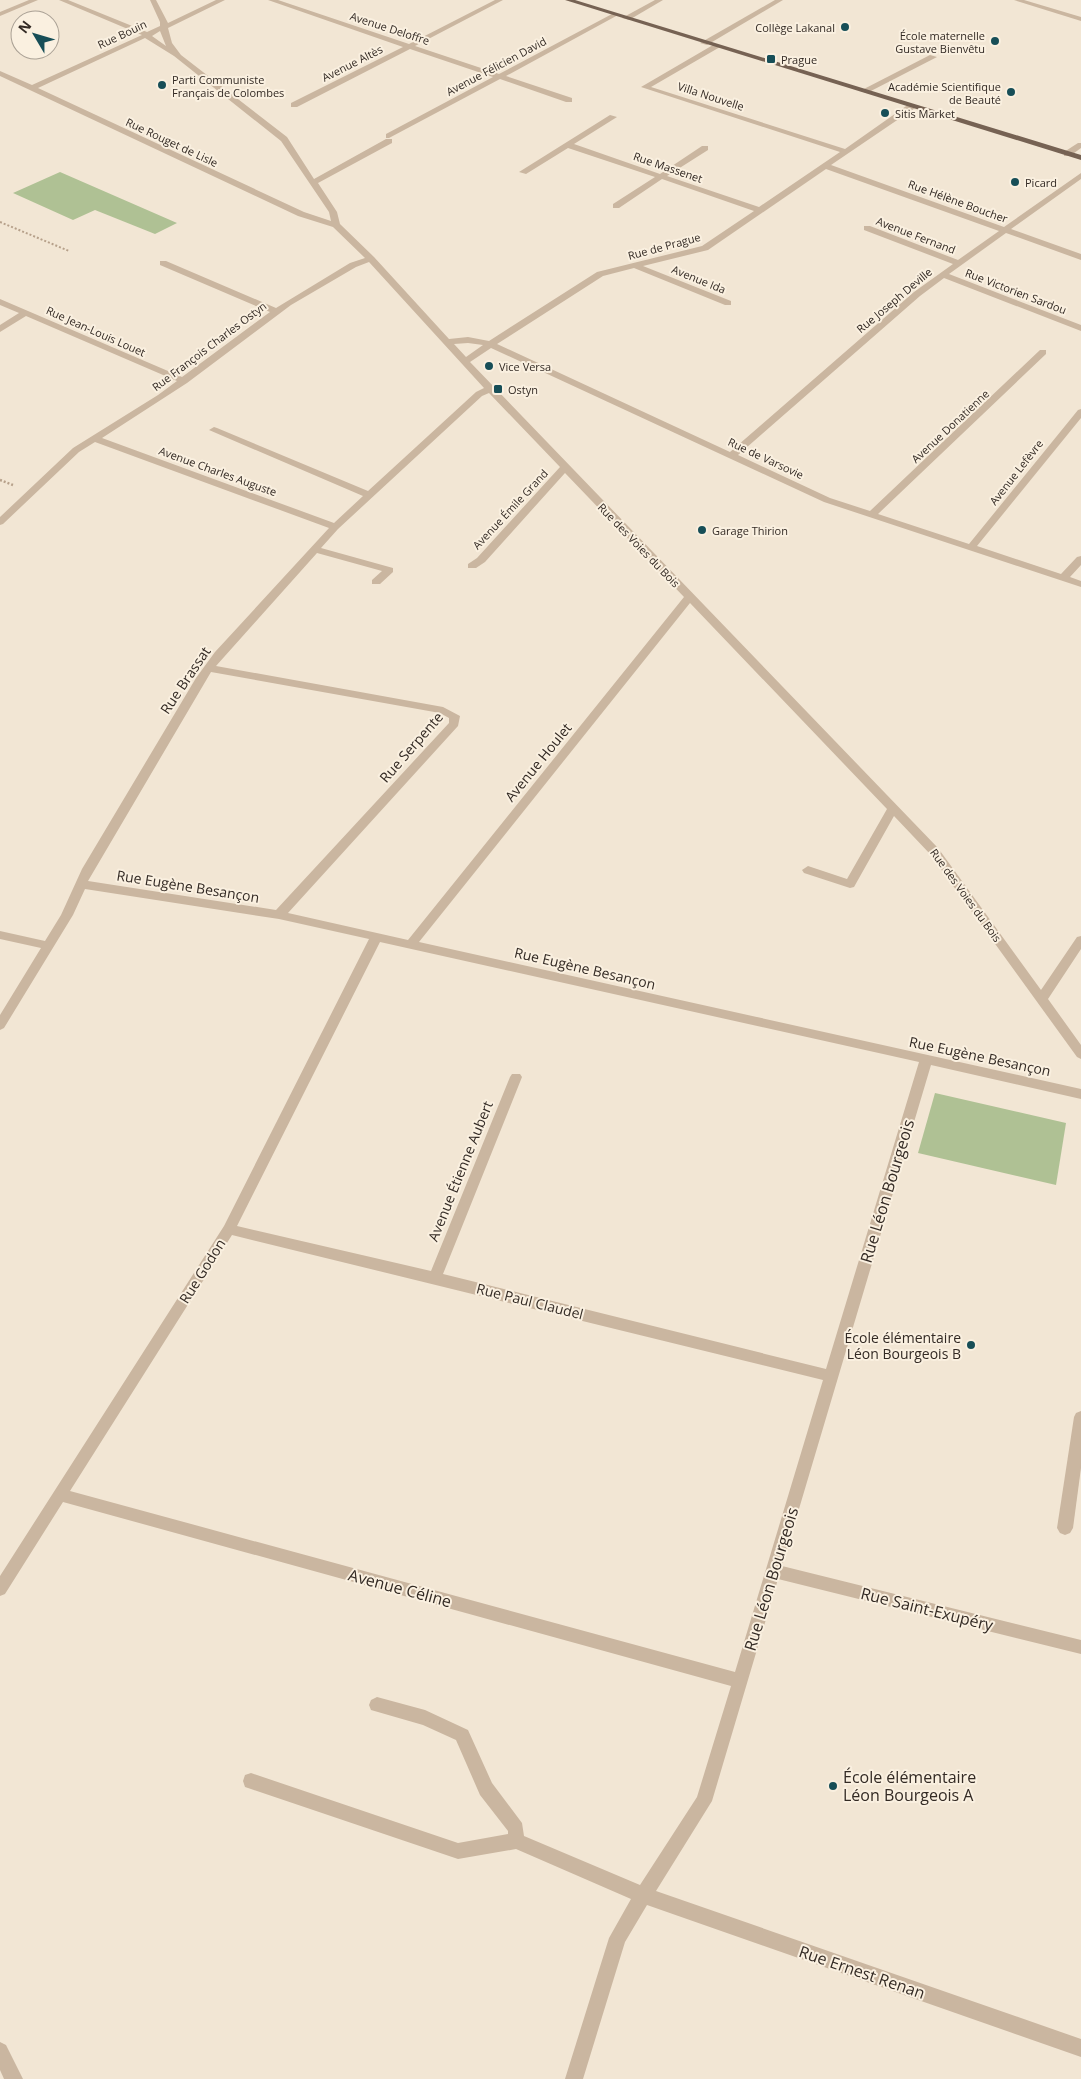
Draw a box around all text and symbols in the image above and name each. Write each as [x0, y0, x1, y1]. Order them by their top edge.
street label: Avenue Deloffre [348, 8, 432, 48]
north arrow [10, 10, 60, 60]
text: N [13, 16, 35, 37]
street label: Rue Bouin [95, 16, 149, 52]
place label: Collège Lakanal [755, 20, 835, 35]
marker: Collège Lakanal [839, 21, 851, 33]
place label: École maternelle Gustave Bienvêtu [895, 28, 985, 56]
street label: Avenue Félicien David [443, 33, 549, 99]
marker: École maternelle Gustave Bienvêtu [989, 35, 1001, 47]
street label: Avenue Altès [319, 41, 385, 85]
place label: Prague [781, 52, 817, 67]
marker: Prague [765, 53, 777, 65]
place label: Parti Communiste Français de Colombes [172, 72, 284, 100]
street label: Villa Nouvelle [676, 78, 746, 114]
marker: Parti Communiste Français de Colombes [156, 79, 168, 91]
place label: Académie Scientifique de Beauté [888, 79, 1001, 107]
marker: Académie Scientifique de Beauté [1005, 86, 1017, 98]
place label: Sitis Market [895, 106, 955, 121]
marker: Sitis Market [879, 107, 891, 119]
street label: Rue Rouget de Lisle [123, 114, 221, 170]
street label: Rue Massenet [631, 148, 705, 186]
place label: Picard [1025, 175, 1057, 190]
street label: Rue Hélène Boucher [906, 176, 1010, 226]
marker: Picard [1009, 176, 1021, 188]
street label: Avenue Fernand [874, 213, 958, 257]
street label: Rue de Prague [626, 229, 702, 263]
street label: Avenue Ida [670, 261, 728, 297]
street label: Rue Joseph Deville [853, 264, 935, 336]
street label: Rue Victorien Sardou [963, 265, 1069, 317]
street label: Rue François Charles Ostyn [149, 298, 269, 394]
street label: Rue Jean-Louis Louet [44, 302, 148, 360]
place label: Vice Versa [499, 359, 551, 374]
marker: Vice Versa [483, 360, 495, 372]
place label: Ostyn [508, 382, 538, 397]
marker: Ostyn [492, 383, 504, 395]
street label: Avenue Donatienne [908, 386, 992, 466]
street label: Rue de Varsovie [726, 434, 806, 482]
street label: Avenue Lefèvre [986, 436, 1046, 508]
street label: Avenue Charles Auguste [157, 443, 279, 499]
street label: Avenue Émile Grand [469, 466, 551, 552]
street label: Rue des Voies du Bois [595, 500, 683, 590]
place label: Garage Thirion [712, 523, 788, 538]
marker: Garage Thirion [696, 524, 708, 536]
street label: Rue Brassat [155, 643, 215, 717]
street label: Rue Serpente [375, 708, 447, 786]
street label: Avenue Houlet [500, 719, 576, 805]
street label: Rue des Voies du Bois [927, 845, 1005, 945]
street label: Rue Eugène Besançon [115, 865, 261, 907]
street label: Rue Eugène Besançon [513, 943, 657, 993]
street label: Rue Eugène Besançon [907, 1032, 1053, 1080]
street label: Avenue Étienne Aubert [423, 1098, 497, 1244]
street label: Rue Léon Bourgeois [855, 1117, 919, 1265]
street label: Rue Godon [175, 1235, 229, 1307]
street label: Rue Paul Claudel [475, 1279, 585, 1323]
place label: École élémentaire Léon Bourgeois B [845, 1328, 961, 1363]
marker: École élémentaire Léon Bourgeois B [965, 1339, 977, 1351]
street label: Rue Léon Bourgeois [739, 1505, 803, 1653]
street label: Avenue Céline [346, 1564, 454, 1612]
street label: Rue Saint-Exupéry [859, 1582, 996, 1636]
place label: École élémentaire Léon Bourgeois A [843, 1766, 976, 1806]
marker: École élémentaire Léon Bourgeois A [827, 1780, 839, 1792]
street label: Rue Ernest Renan [796, 1940, 928, 2004]

